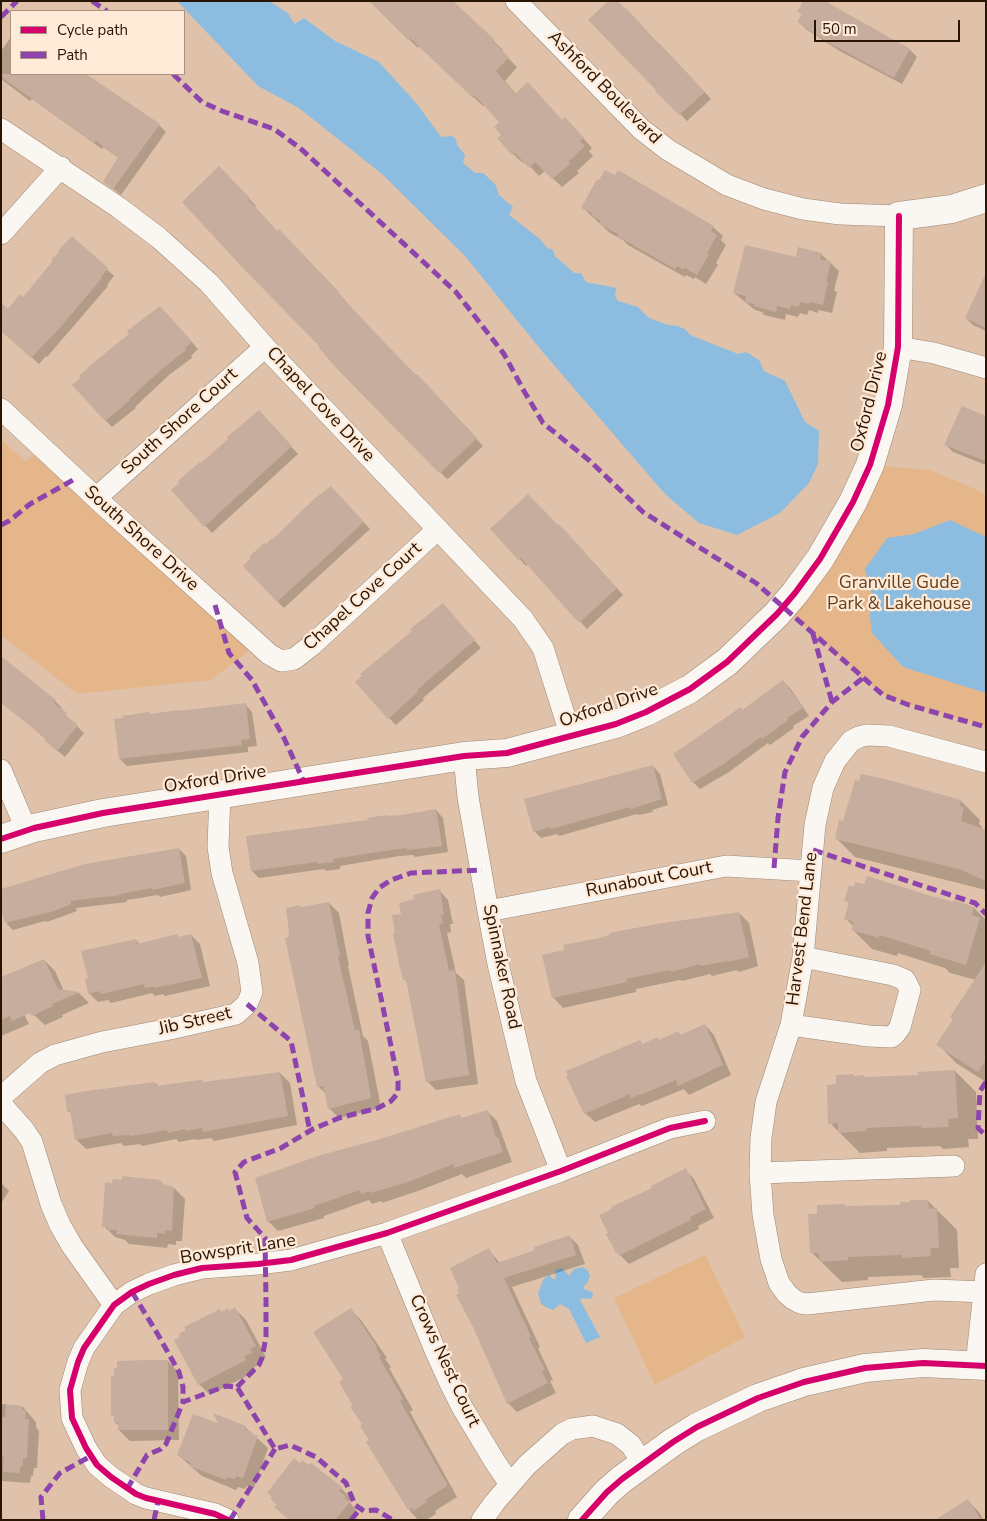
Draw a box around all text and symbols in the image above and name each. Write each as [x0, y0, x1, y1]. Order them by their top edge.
legend [10, 10, 185, 75]
scale bar [817, 10, 963, 42]
text: 50 m [822, 19, 857, 39]
text: Cycle path [57, 20, 128, 40]
street label: Ashford Boulevard [543, 27, 665, 149]
text: Path [57, 45, 88, 65]
street label: Chapel Cove Drive [261, 343, 379, 467]
street label: Oxford Drive [847, 349, 893, 455]
street label: South Shore Court [117, 364, 243, 480]
street label: South Shore Drive [79, 482, 203, 596]
street label: Chapel Cove Court [300, 538, 426, 656]
park label: Granville Gude Park & Lakehouse [827, 573, 971, 616]
street label: Oxford Drive [557, 679, 661, 733]
street label: Oxford Drive [162, 761, 268, 799]
street label: Harvest Bend Lane [783, 851, 823, 1007]
street label: Runabout Court [584, 857, 714, 903]
street label: Spinnaker Road [477, 903, 525, 1031]
street label: Jib Street [156, 1003, 234, 1041]
street label: Bowsprit Lane [179, 1230, 297, 1270]
street label: Crows Nest Court [404, 1291, 484, 1431]

